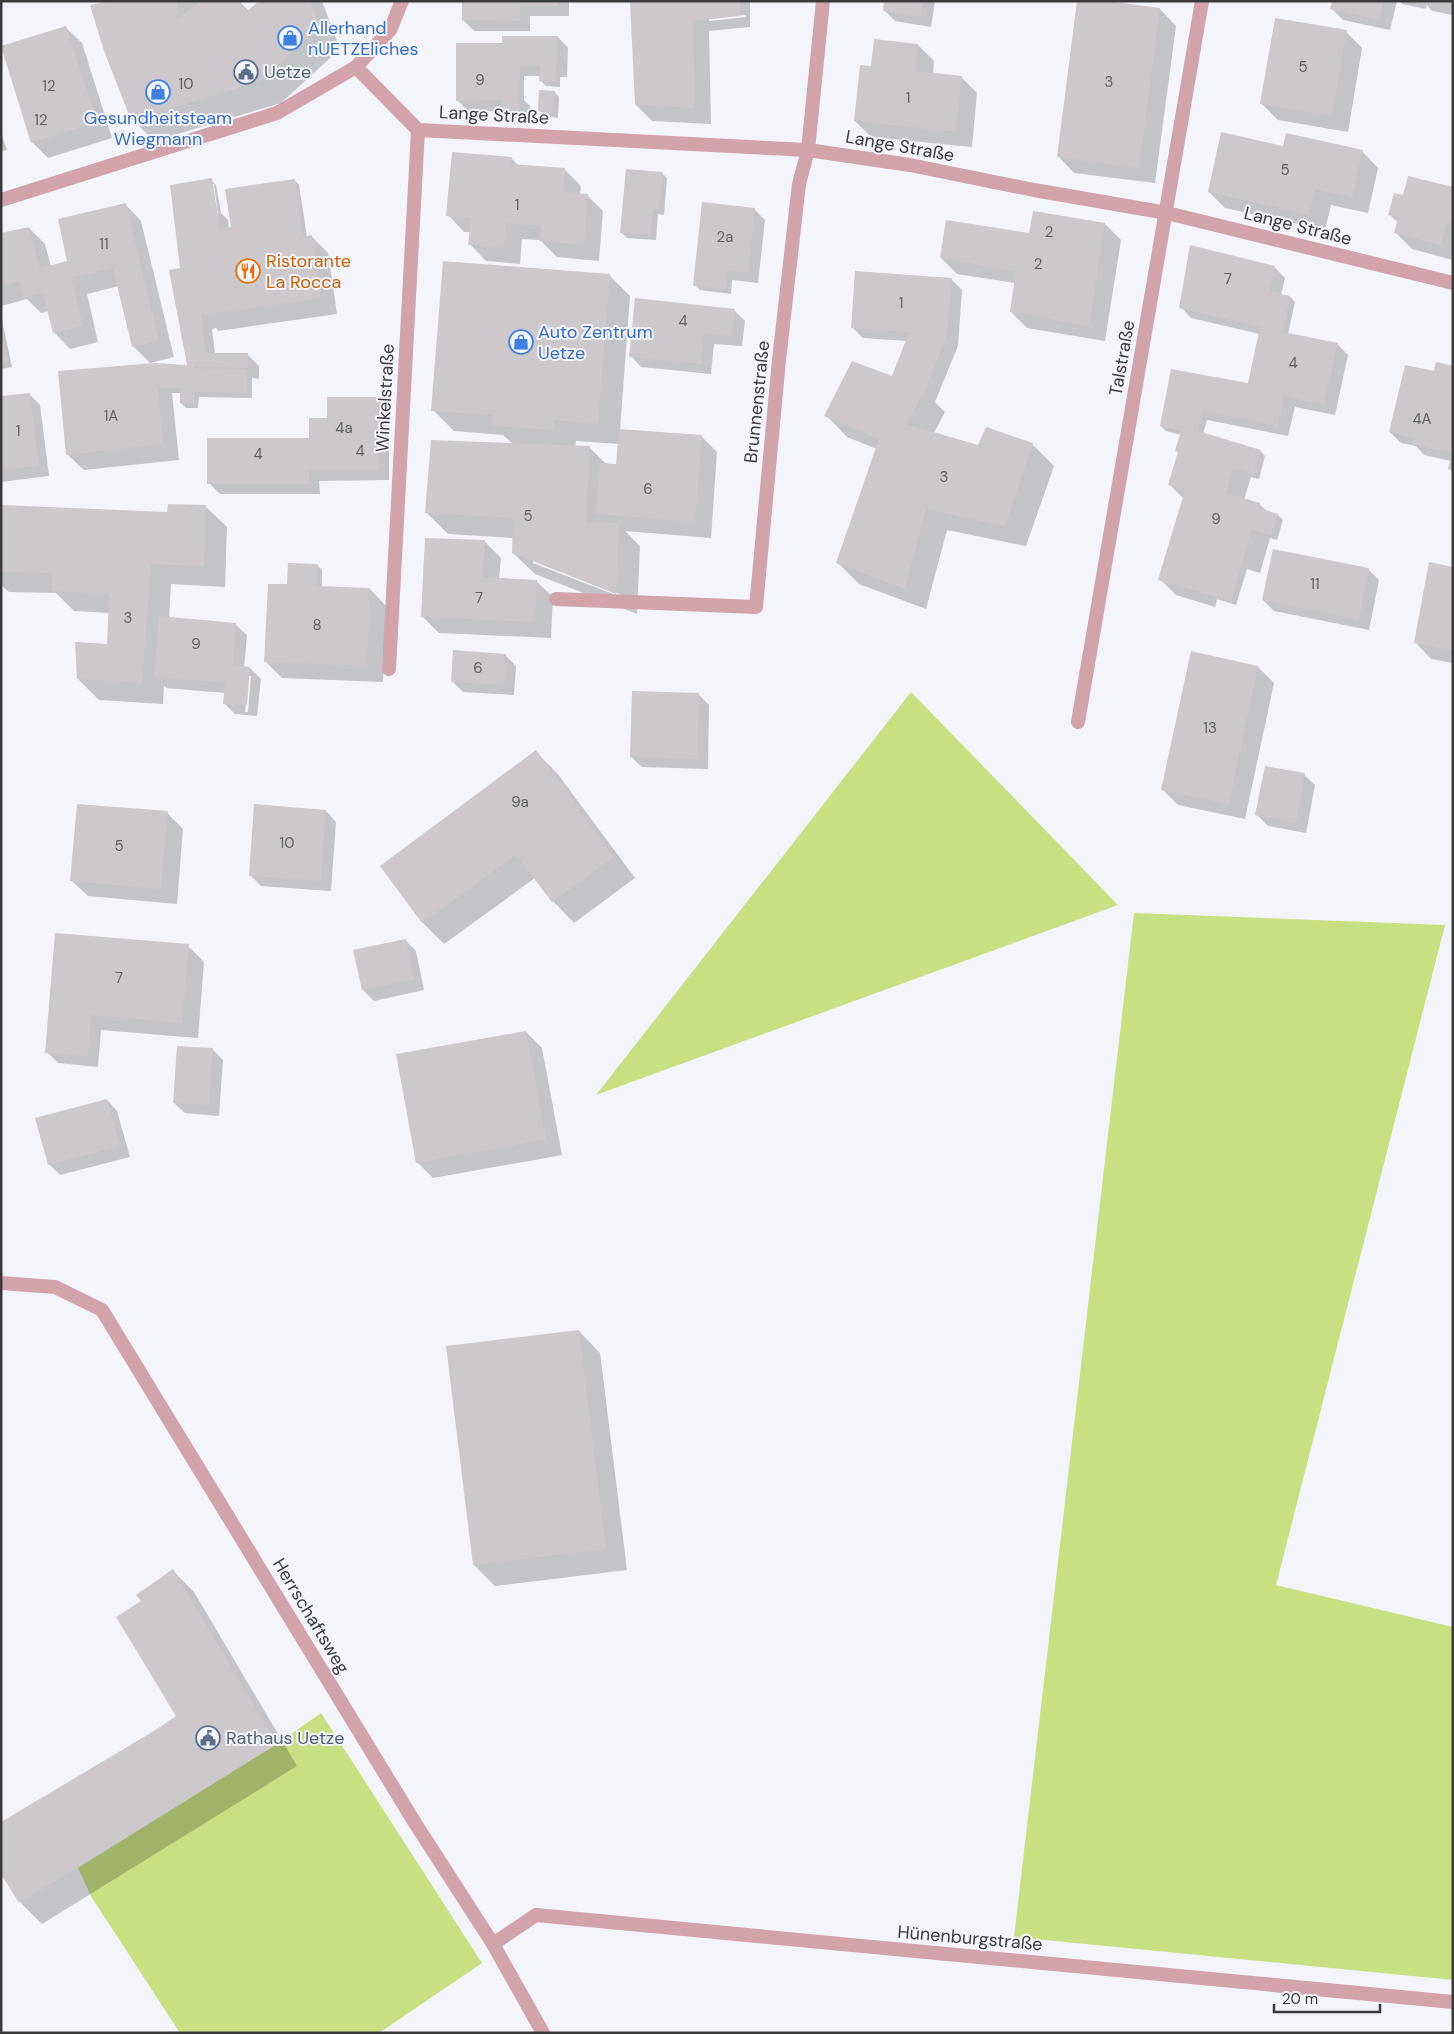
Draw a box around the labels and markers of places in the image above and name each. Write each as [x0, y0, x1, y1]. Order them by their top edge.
place label: Allerhand nUETZEliches [308, 16, 419, 61]
shop icon: Allerhand nUETZEliches [277, 25, 303, 51]
public building icon: Uetze [233, 59, 259, 85]
place label: Uetze [264, 60, 311, 84]
shop icon: Gesundheitsteam Wiegmann [145, 79, 171, 105]
place label: Gesundheitsteam Wiegmann [84, 106, 232, 151]
place label: Ristorante La Rocca [266, 249, 351, 294]
restaurant icon: Ristorante La Rocca [235, 258, 261, 284]
place label: Auto Zentrum Uetze [538, 320, 653, 365]
shop icon: Auto Zentrum Uetze [508, 329, 534, 355]
public building icon: Rathaus Uetze [195, 1725, 221, 1751]
place label: Rathaus Uetze [226, 1726, 345, 1750]

